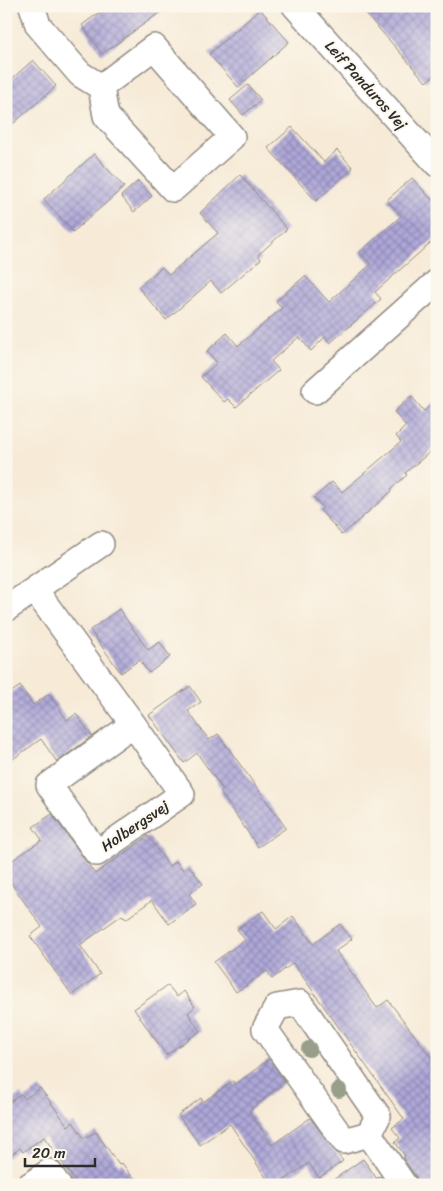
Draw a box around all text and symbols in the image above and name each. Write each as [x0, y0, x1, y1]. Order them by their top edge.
street label: Leif Panduros Vej [318, 34, 414, 136]
street label: Holbergsvej [95, 793, 175, 859]
scale bar [25, 1136, 95, 1168]
text: 20 m [32, 1140, 66, 1166]

